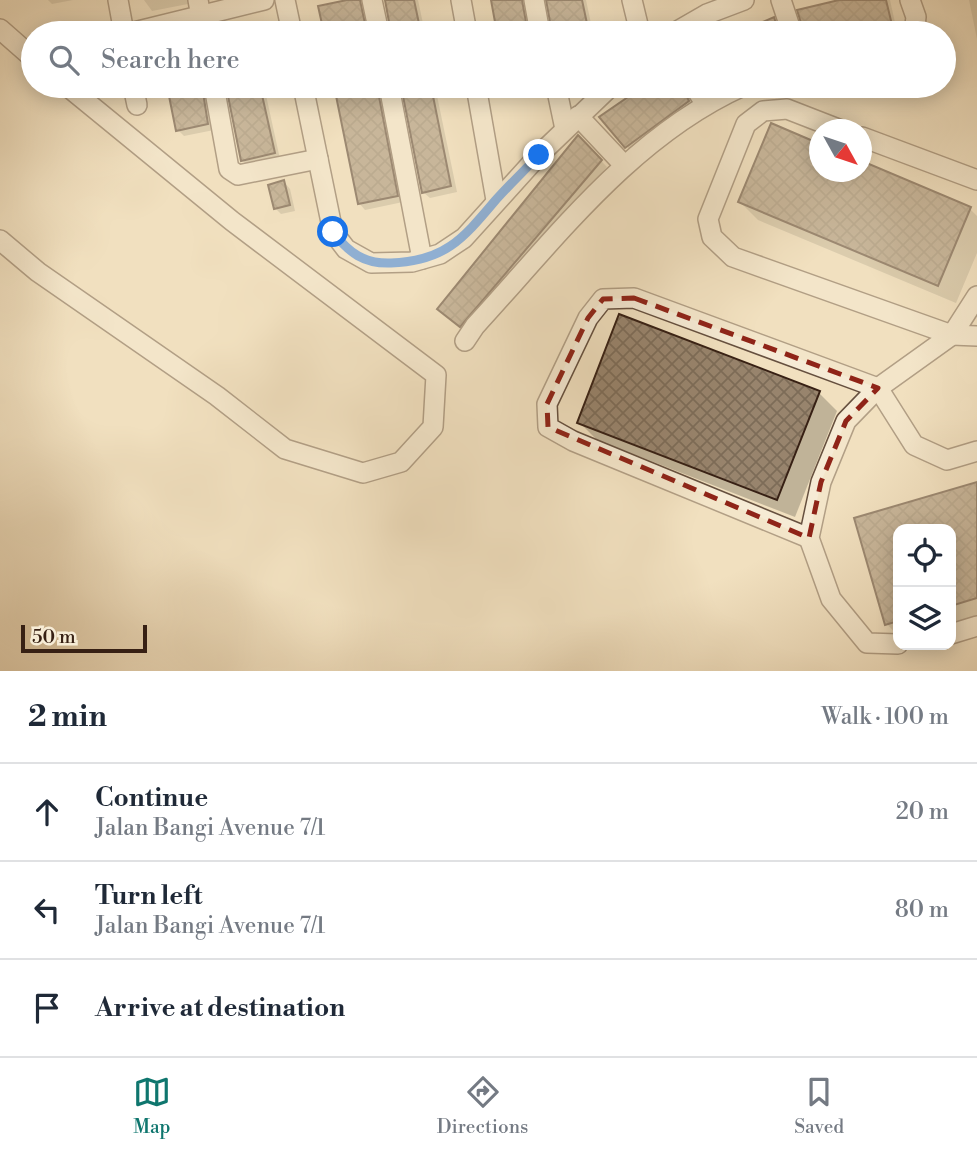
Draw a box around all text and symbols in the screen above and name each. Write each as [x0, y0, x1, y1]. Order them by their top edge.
search box [21, 21, 956, 98]
icon: search [45, 41, 83, 79]
text: Search here [101, 44, 240, 76]
north arrow [809, 119, 872, 182]
route end [523, 139, 554, 170]
route start [317, 216, 348, 247]
map controls [893, 524, 956, 650]
button: locate [893, 524, 956, 587]
button: layers [893, 587, 956, 650]
scale bar [21, 622, 147, 654]
text: 50 m [32, 625, 76, 649]
text: 2 min [28, 698, 107, 736]
text: Walk · 100 m [821, 703, 949, 731]
text: Continue [95, 782, 208, 814]
icon: ahead [28, 793, 66, 831]
text: 20 m [896, 798, 949, 826]
text: Jalan Bangi Avenue 7/1 [95, 814, 325, 842]
text: Turn left [95, 880, 203, 912]
icon: left [28, 891, 66, 929]
text: 80 m [895, 896, 949, 924]
text: Jalan Bangi Avenue 7/1 [95, 912, 325, 940]
icon: arrive [28, 989, 66, 1027]
text: Arrive at destination [95, 992, 345, 1024]
tab: Map [133, 1073, 171, 1139]
tab: Directions [437, 1073, 528, 1139]
tab: Saved [794, 1073, 844, 1139]

